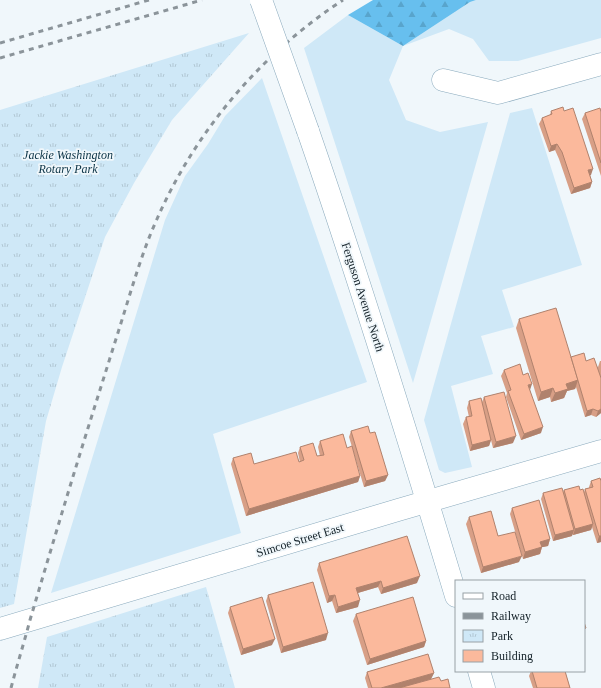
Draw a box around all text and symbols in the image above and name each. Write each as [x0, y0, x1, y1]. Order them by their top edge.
park label: Jackie Washington Rotary Park [23, 148, 113, 176]
street label: Ferguson Avenue North [339, 241, 387, 353]
street label: Simcoe Street East [255, 520, 346, 560]
legend [455, 580, 585, 672]
text: Road [491, 589, 516, 603]
text: Railway [491, 609, 531, 623]
text: Park [491, 629, 513, 643]
text: Building [491, 649, 533, 663]

